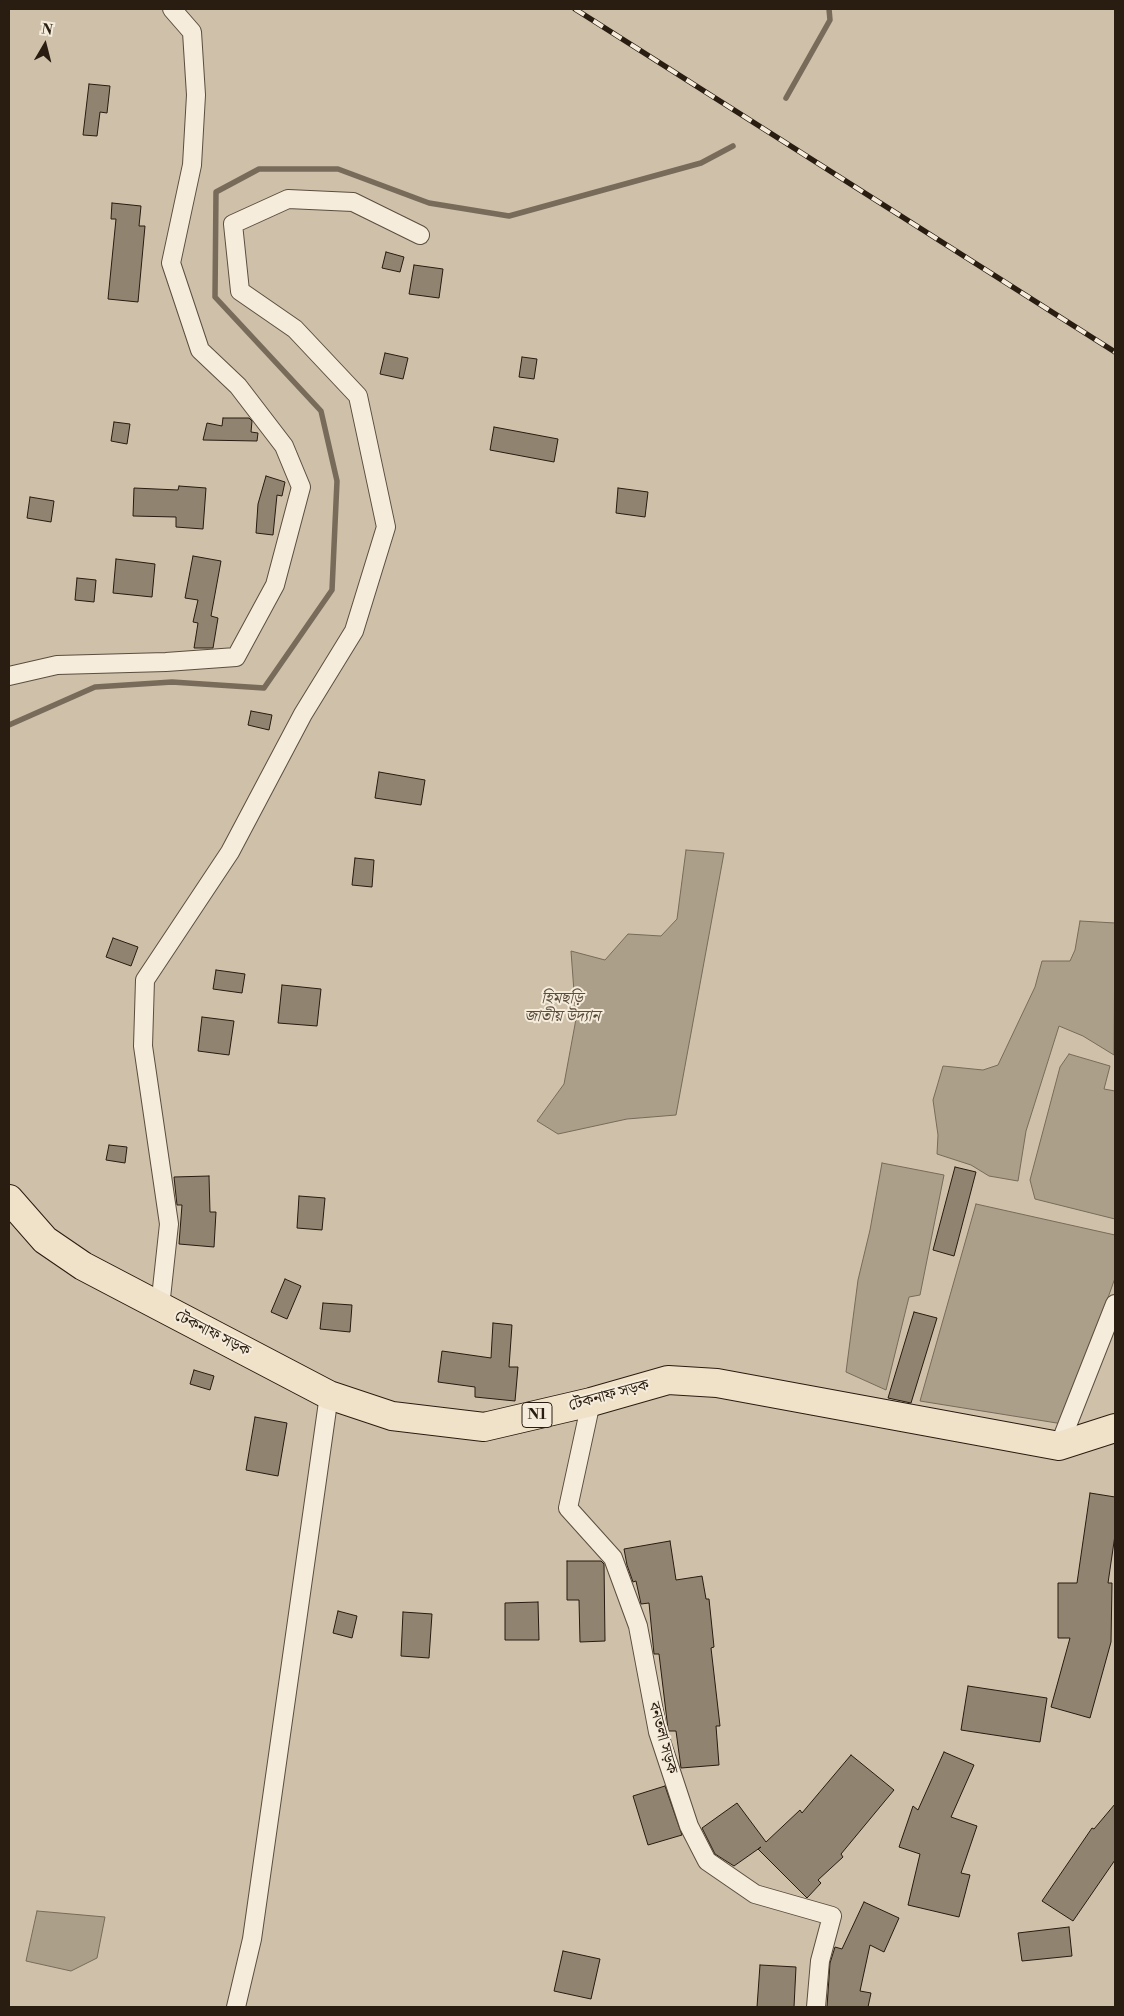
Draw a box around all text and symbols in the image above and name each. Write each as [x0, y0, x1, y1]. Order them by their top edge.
north arrow [20, 20, 70, 70]
text: N [40, 20, 54, 40]
park label: হিমছড়ি জাতীয় উদ্যান [524, 989, 600, 1027]
street label: টেকনাফ সড়ক [171, 1307, 253, 1361]
street label: টেকনাফ সড়ক [567, 1376, 651, 1416]
road number: N1 [522, 1402, 552, 1428]
street label: বনতলা সড়ক [643, 1700, 681, 1776]

